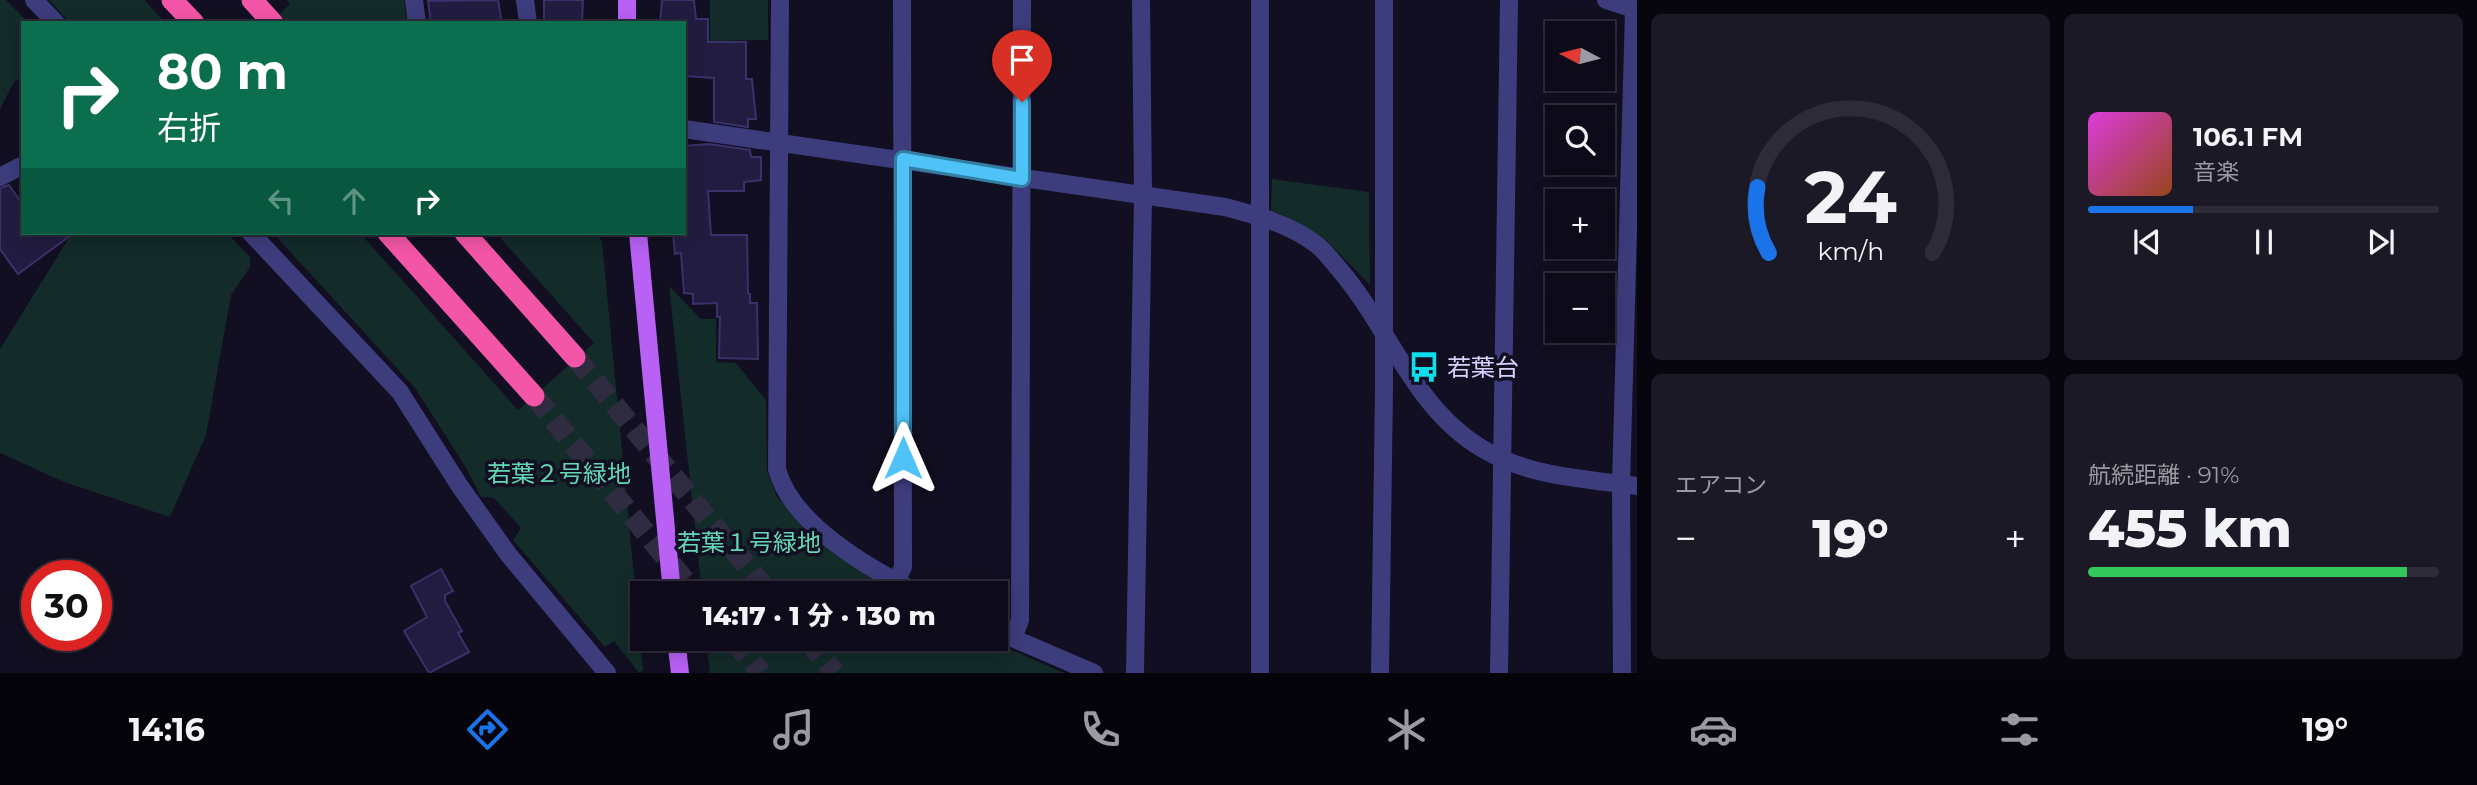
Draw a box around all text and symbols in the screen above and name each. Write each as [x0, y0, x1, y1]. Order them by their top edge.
north arrow [1545, 21, 1615, 91]
map controls [1545, 21, 1615, 343]
pin [992, 30, 1052, 102]
icon: arrive [1003, 41, 1041, 79]
text: 80 m [157, 42, 288, 101]
icon: right [42, 49, 133, 140]
button: search [1545, 105, 1615, 175]
text: 右折 [157, 108, 221, 147]
text: 106.1 FM [2193, 121, 2303, 153]
text: 24 [1804, 153, 1897, 241]
text: 音楽 [2193, 158, 2239, 186]
icon: left [262, 182, 300, 220]
icon: ahead [335, 182, 373, 220]
icon: right [408, 182, 446, 220]
button: + [1545, 189, 1615, 259]
icon: previous [2128, 223, 2166, 261]
icon: pause [2245, 223, 2283, 261]
icon: next [2362, 223, 2400, 261]
text: km/h [1817, 236, 1884, 266]
button: − [1545, 273, 1615, 343]
bus stop icon: 若葉台 [1407, 350, 1441, 384]
place label: 若葉台 [1447, 353, 1519, 382]
position arrow [866, 421, 940, 495]
park label: 若葉２号緑地 [487, 459, 631, 488]
text: 航続距離 · 91% [2088, 461, 2239, 489]
text: エアコン [1675, 471, 1767, 499]
text: 455 km [2088, 497, 2292, 560]
text: 19° [1812, 507, 1889, 570]
text: − [1675, 515, 1697, 562]
text: + [2004, 515, 2026, 562]
park label: 若葉１号緑地 [677, 528, 821, 557]
speed limit sign: 30 [21, 560, 112, 651]
text: 14:17 · 1 分 · 130 m [702, 600, 936, 632]
icon: directions [463, 705, 512, 754]
icon: music [769, 705, 818, 754]
icon: phone [1076, 705, 1125, 754]
icon: climate [1382, 705, 1431, 754]
icon: car [1689, 705, 1738, 754]
icon: filters [1995, 705, 2044, 754]
text: 14:16 [129, 710, 205, 749]
text: 19° [2302, 710, 2348, 749]

